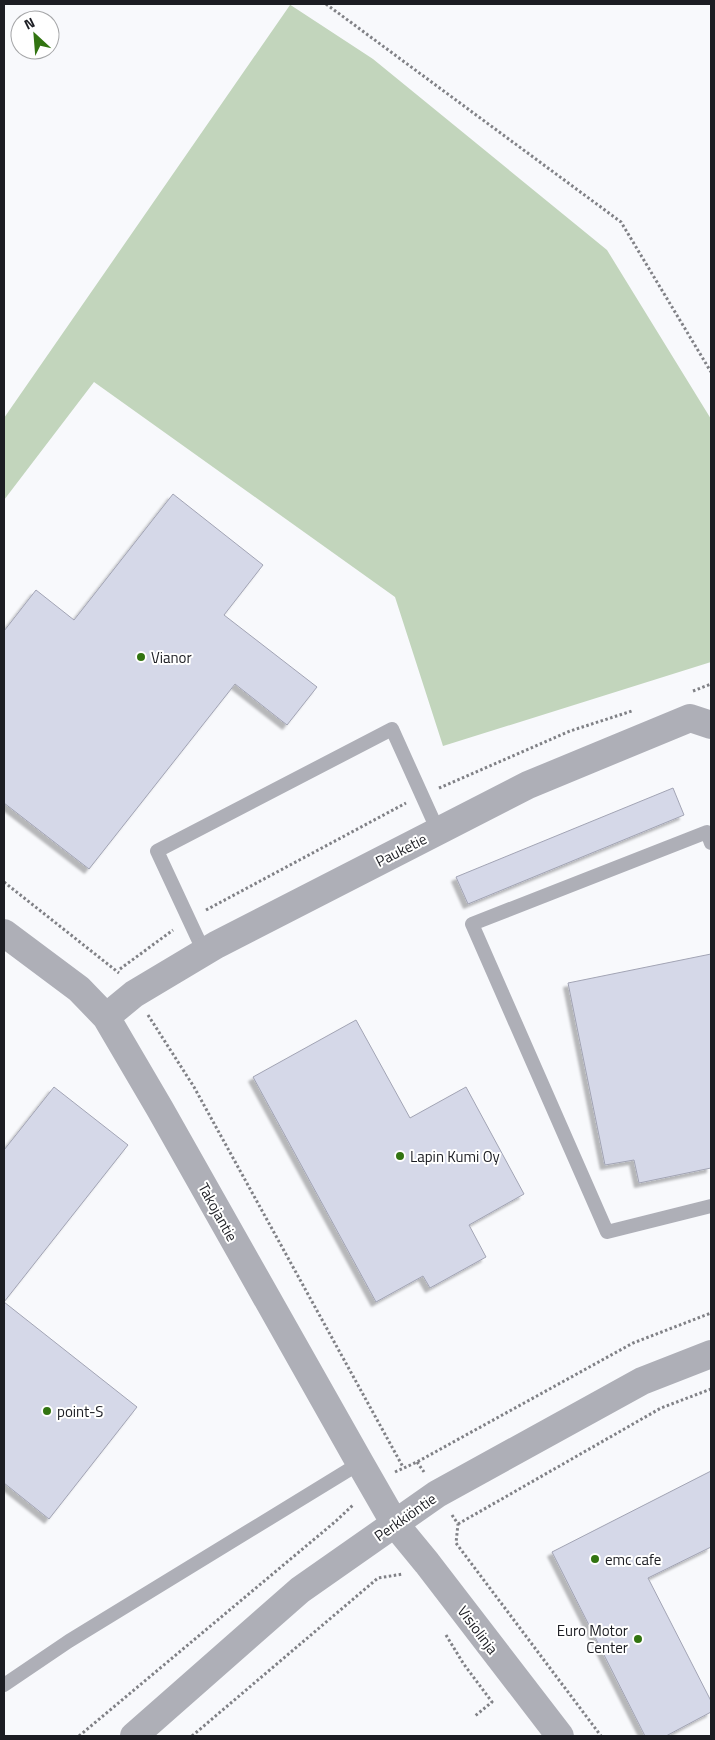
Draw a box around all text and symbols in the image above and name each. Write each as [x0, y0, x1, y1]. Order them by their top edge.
north arrow [10, 10, 60, 60]
text: N [20, 11, 38, 34]
place label: Vianor [151, 646, 192, 669]
marker: Vianor [135, 651, 147, 663]
street label: Pauketie [371, 827, 431, 873]
place label: Lapin Kumi Oy [410, 1145, 500, 1168]
marker: Lapin Kumi Oy [394, 1150, 406, 1162]
street label: Takojantie [192, 1178, 244, 1246]
place label: point-S [57, 1400, 103, 1423]
marker: point-S [41, 1405, 53, 1417]
street label: Perkkiöntie [369, 1487, 441, 1547]
place label: emc cafe [605, 1548, 661, 1571]
marker: emc cafe [589, 1553, 601, 1565]
street label: Visiolinja [452, 1601, 504, 1660]
place label: Euro Motor Center [557, 1619, 628, 1659]
marker: Euro Motor Center [632, 1633, 644, 1645]

